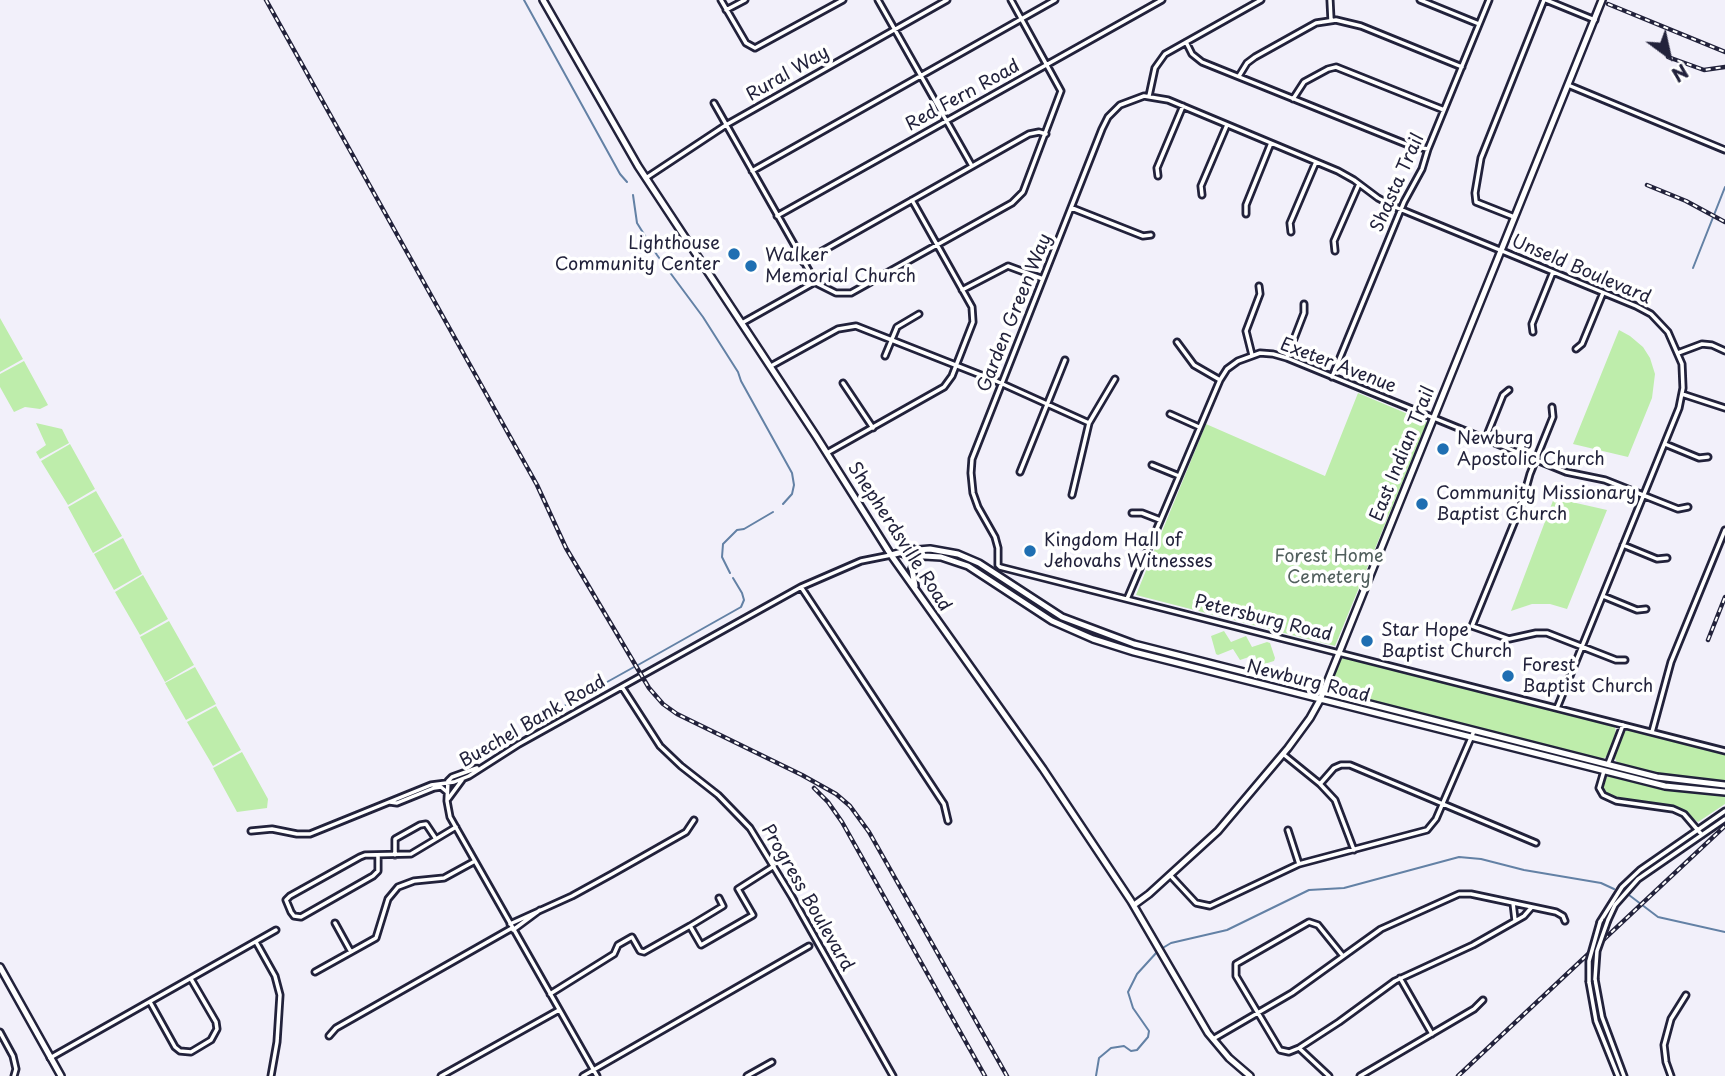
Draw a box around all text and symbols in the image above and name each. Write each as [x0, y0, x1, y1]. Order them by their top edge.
north arrow [1634, 21, 1704, 91]
street label: Rural Way [743, 42, 833, 106]
street label: Red Fern Road [902, 56, 1024, 136]
text: N [1666, 58, 1694, 89]
street label: Shasta Trail [1367, 130, 1429, 236]
street label: Garden Green Way [973, 230, 1057, 396]
street label: Unseld Boulevard [1508, 231, 1654, 309]
place label: Lighthouse Community Center [555, 233, 720, 276]
place label: Walker Memorial Church [765, 245, 916, 288]
marker: Lighthouse Community Center [726, 246, 742, 262]
marker: Walker Memorial Church [743, 258, 759, 274]
street label: Exeter Avenue [1277, 334, 1399, 398]
street label: East Indian Trail [1366, 383, 1440, 525]
place label: Newburg Apostolic Church [1457, 428, 1605, 471]
marker: Newburg Apostolic Church [1435, 441, 1451, 457]
street label: Shepherdsville Road [843, 458, 955, 616]
place label: Community Missionary Baptist Church [1436, 483, 1636, 526]
marker: Community Missionary Baptist Church [1414, 496, 1430, 512]
place label: Kingdom Hall of Jehovahs Witnesses [1044, 530, 1213, 572]
marker: Kingdom Hall of Jehovahs Witnesses [1022, 543, 1038, 559]
park label: Forest Home Cemetery [1274, 546, 1384, 588]
street label: Petersburg Road [1192, 591, 1334, 647]
place label: Star Hope Baptist Church [1381, 620, 1512, 662]
marker: Star Hope Baptist Church [1359, 633, 1375, 649]
place label: Forest Baptist Church [1522, 655, 1653, 698]
street label: Newburg Road [1244, 656, 1372, 708]
marker: Forest Baptist Church [1500, 668, 1516, 684]
street label: Buechel Bank Road [456, 671, 610, 773]
street label: Progress Boulevard [756, 821, 858, 975]

